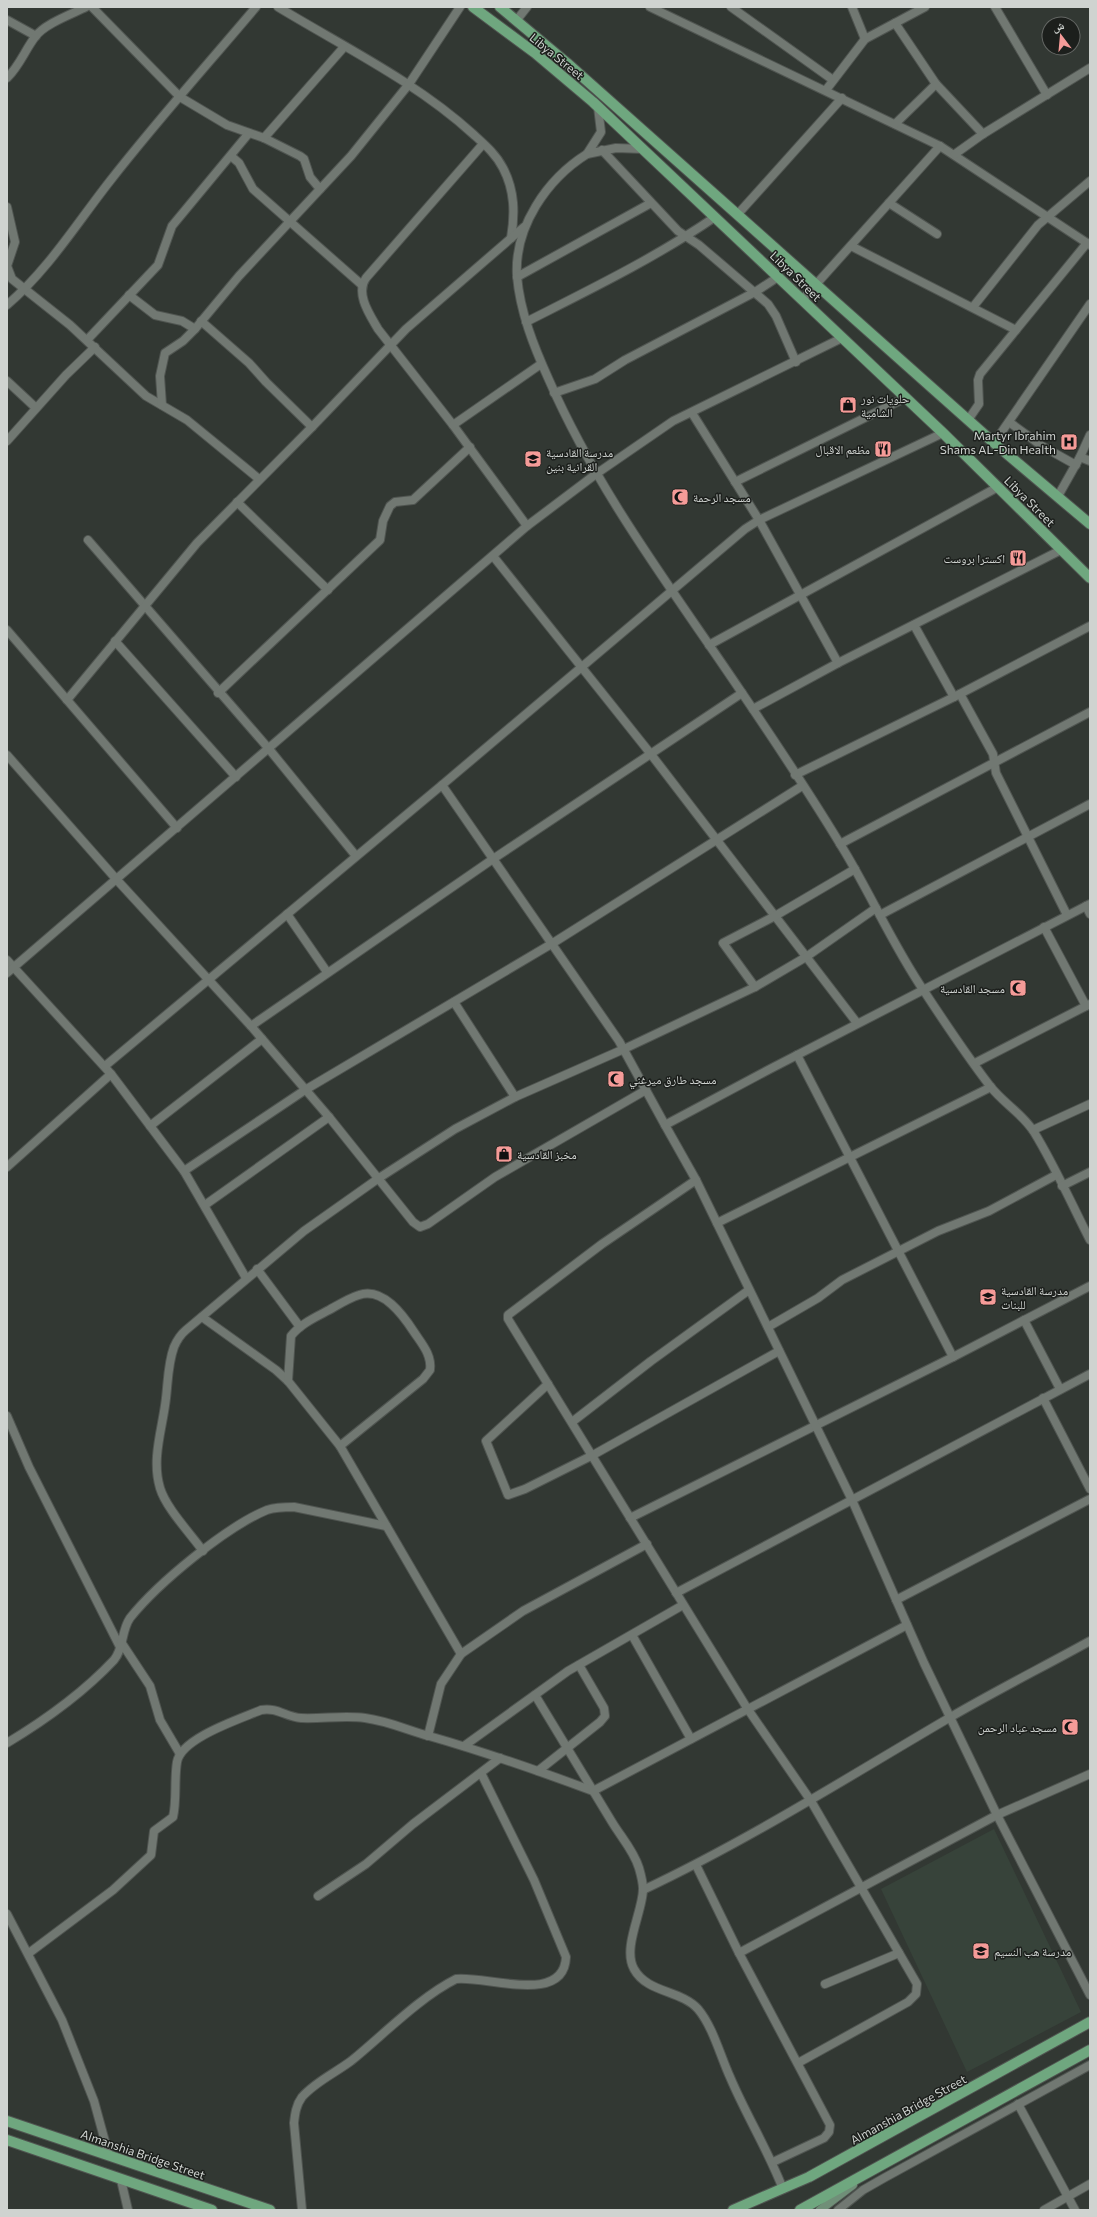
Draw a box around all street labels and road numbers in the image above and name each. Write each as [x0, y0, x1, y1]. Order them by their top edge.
street label: Libya Street [527, 30, 587, 82]
street label: Libya Street [768, 248, 824, 304]
street label: Libya Street [1002, 473, 1058, 529]
street label: Almanshia Bridge Street [848, 2071, 968, 2147]
street label: Almanshia Bridge Street [79, 2126, 207, 2182]

